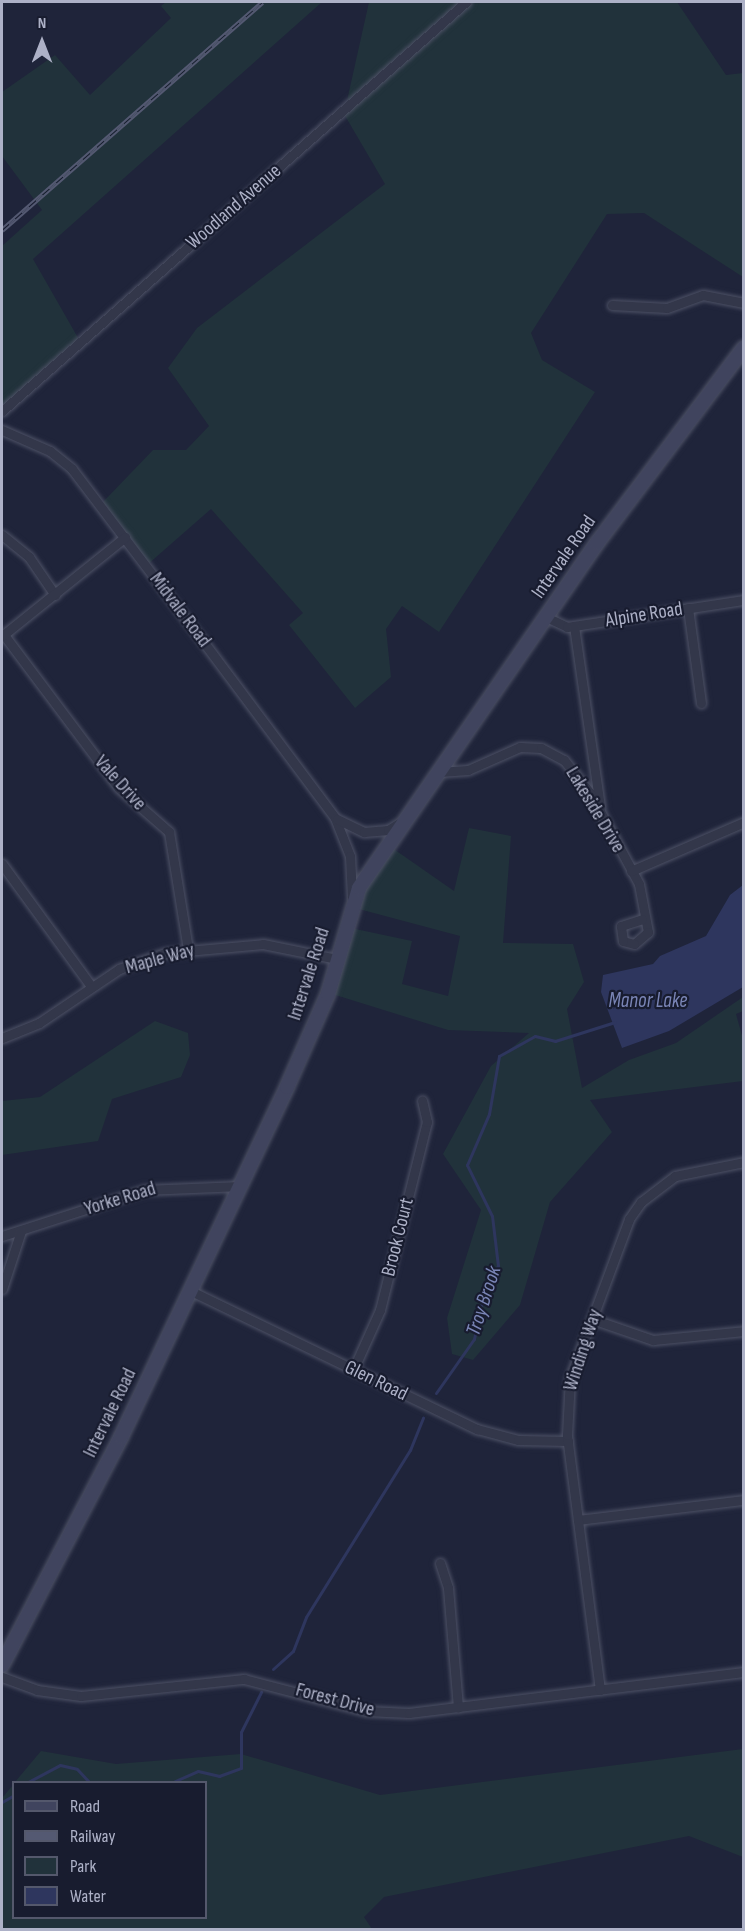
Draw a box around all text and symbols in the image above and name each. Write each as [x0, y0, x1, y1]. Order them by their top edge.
north arrow [12, 12, 72, 72]
text: N [38, 14, 46, 33]
street label: Woodland Avenue [182, 159, 286, 255]
street label: Intervale Road [527, 511, 601, 603]
street label: Midvale Road [144, 568, 216, 652]
street label: Alpine Road [604, 597, 684, 633]
street label: Vale Drive [89, 750, 151, 816]
street label: Lakeside Drive [560, 763, 630, 857]
street label: Intervale Road [283, 925, 335, 1023]
street label: Maple Way [123, 938, 197, 980]
water label: Manor Lake [609, 988, 687, 1014]
street label: Yorke Road [81, 1177, 159, 1221]
street label: Brook Court [377, 1195, 419, 1279]
water label: Troy Brook [461, 1263, 507, 1339]
street label: Winding Way [558, 1306, 608, 1394]
street label: Glen Road [341, 1356, 411, 1406]
street label: Intervale Road [78, 1365, 142, 1461]
street label: Forest Drive [293, 1678, 377, 1722]
legend [12, 1781, 207, 1919]
text: Road [70, 1796, 100, 1817]
text: Railway [70, 1826, 115, 1847]
text: Park [70, 1856, 96, 1877]
text: Water [70, 1886, 106, 1907]

